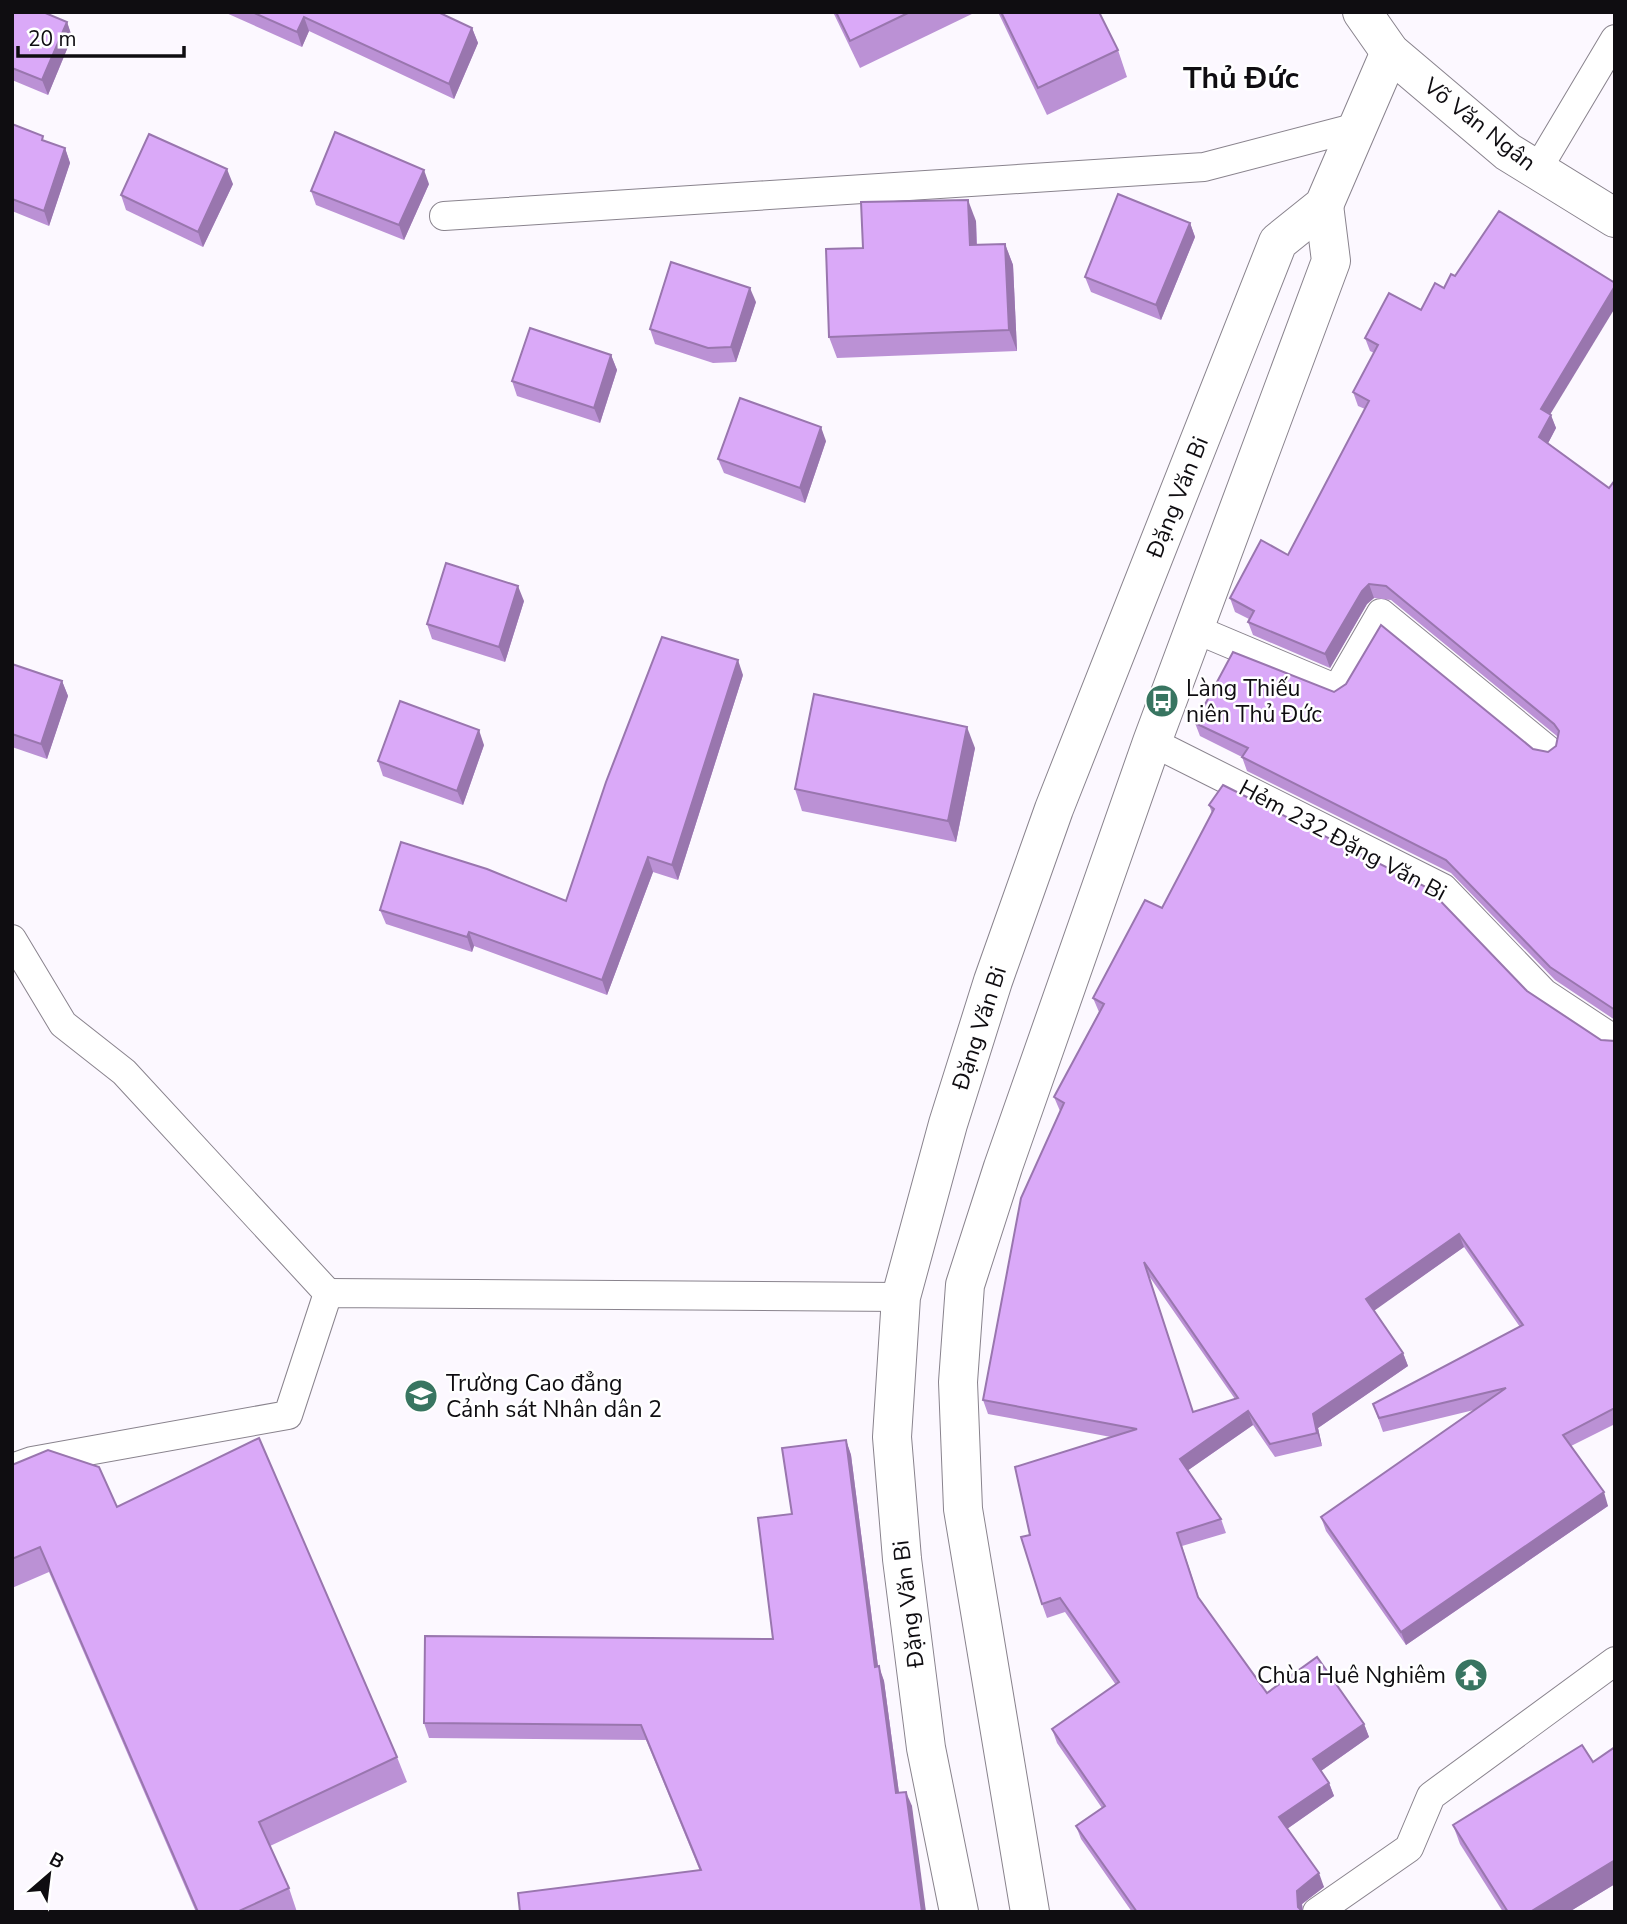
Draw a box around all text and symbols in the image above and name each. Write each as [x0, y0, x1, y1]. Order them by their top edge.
scale bar [18, 14, 184, 58]
text: 20 m [28, 25, 77, 53]
district label: Thủ Đức [1183, 58, 1299, 99]
street label: Võ Văn Ngân [1416, 70, 1542, 178]
street label: Đặng Văn Bi [1139, 432, 1216, 563]
place label: Làng Thiếu niên Thủ Đức [1186, 673, 1322, 730]
bus stop icon: Làng Thiếu niên Thủ Đức [1143, 682, 1181, 720]
street label: Hẻm 232 Đặng Văn Bi [1234, 773, 1452, 908]
street label: Đặng Văn Bi [945, 962, 1014, 1095]
place label: Trường Cao đẳng Cảnh sát Nhân dân 2 [446, 1368, 662, 1425]
school or university icon: Trường Cao đẳng Cảnh sát Nhân dân 2 [402, 1377, 440, 1415]
street label: Đặng Văn Bi [885, 1538, 932, 1670]
temple icon: Chùa Huê Nghiêm [1452, 1656, 1490, 1694]
place label: Chùa Huê Nghiêm [1257, 1660, 1446, 1691]
north arrow [14, 1840, 84, 1910]
text: B [45, 1846, 68, 1875]

